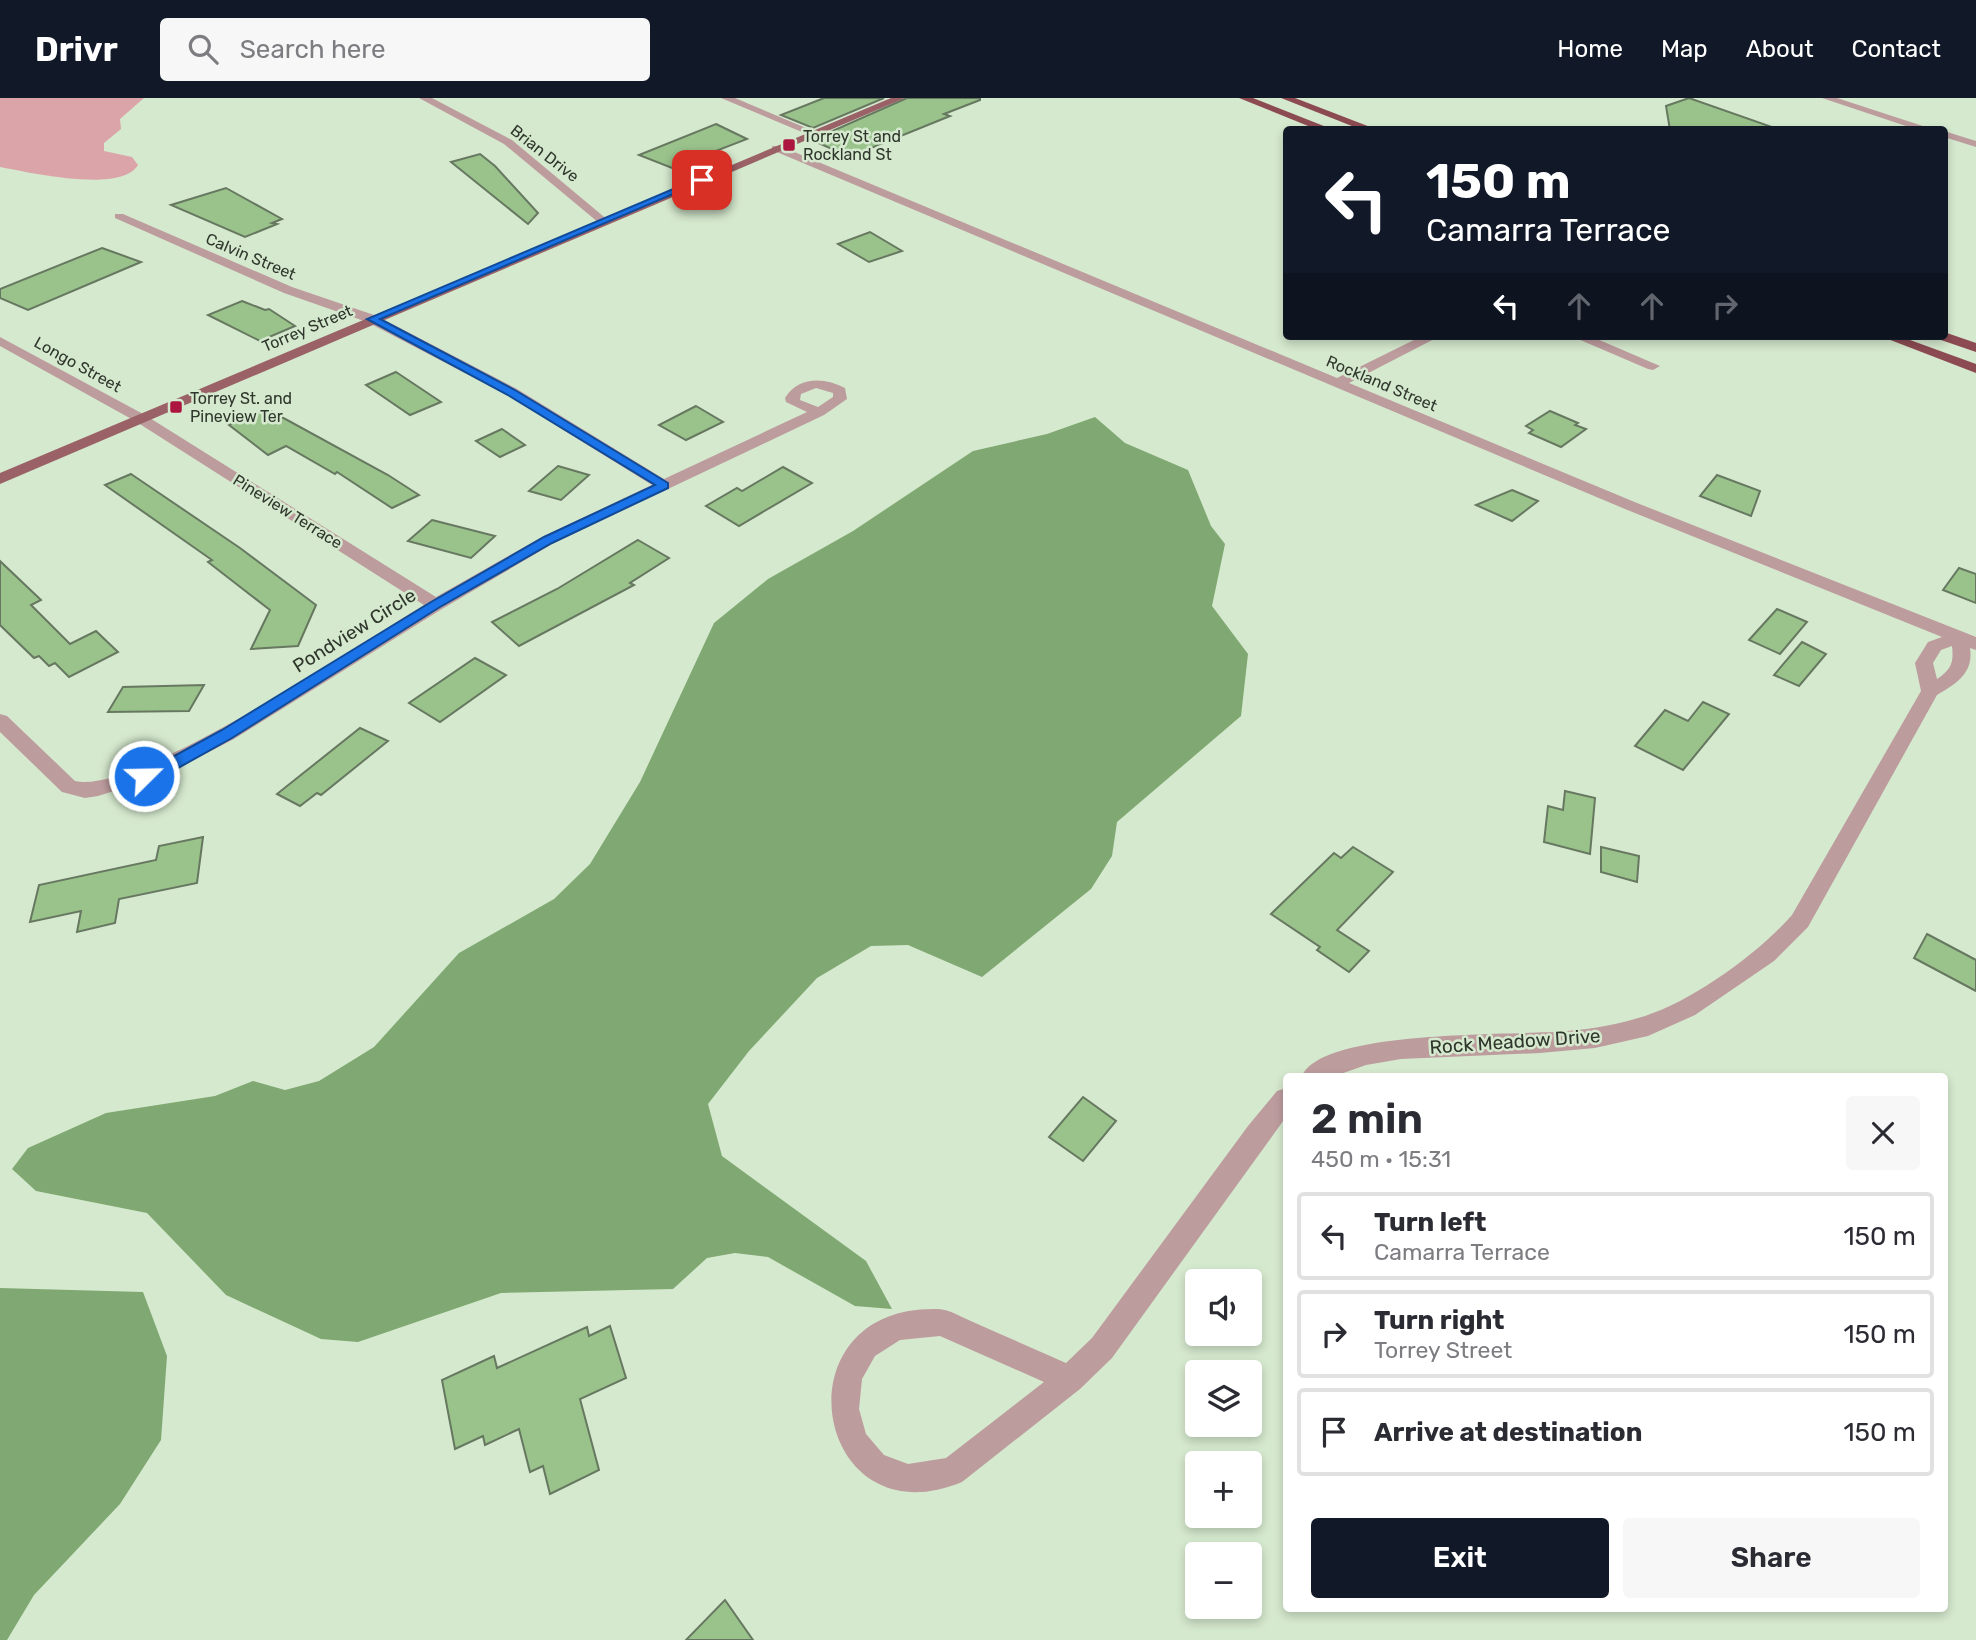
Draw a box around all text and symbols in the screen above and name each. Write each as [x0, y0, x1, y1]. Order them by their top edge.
search box [160, 18, 650, 81]
text: Drivr [35, 30, 118, 69]
icon: search [184, 30, 222, 68]
text: Search here [240, 34, 386, 65]
text: Home [1557, 35, 1623, 63]
text: Map [1661, 35, 1708, 63]
text: About [1746, 35, 1814, 63]
text: Contact [1852, 35, 1941, 63]
street label: Brian Drive [507, 121, 583, 186]
place label: Torrey St and Rockland St [803, 127, 901, 164]
marker: Torrey St and Rockland St [781, 137, 797, 153]
pin [672, 150, 732, 210]
text: 150 m [1426, 152, 1571, 210]
icon: left [1311, 154, 1402, 245]
icon: arrive [683, 161, 721, 199]
text: Camarra Terrace [1426, 211, 1671, 249]
street label: Calvin Street [203, 229, 299, 284]
icon: left [1487, 287, 1525, 325]
icon: ahead [1560, 287, 1598, 325]
icon: ahead [1633, 287, 1671, 325]
icon: right [1706, 287, 1744, 325]
street label: Torrey Street [259, 301, 355, 356]
street label: Longo Street [31, 333, 125, 396]
street label: Rockland Street [1323, 352, 1440, 415]
place label: Torrey St. and Pineview Ter [190, 389, 292, 426]
marker: Torrey St. and Pineview Ter [168, 399, 184, 415]
street label: Pineview Terrace [230, 470, 346, 553]
street label: Pondview Circle [288, 583, 420, 677]
position arrow [107, 739, 181, 813]
street label: Rock Meadow Drive [1429, 1024, 1601, 1059]
text: 2 min [1311, 1094, 1423, 1144]
button: close [1846, 1096, 1920, 1170]
text: 450 m · 15:31 [1311, 1145, 1451, 1173]
text: Turn left [1374, 1207, 1486, 1238]
icon: left [1315, 1217, 1353, 1255]
text: 150 m [1843, 1221, 1916, 1252]
text: Camarra Terrace [1374, 1238, 1550, 1266]
map controls [1185, 1269, 1262, 1619]
button: sound [1185, 1269, 1262, 1346]
text: Turn right [1374, 1305, 1504, 1336]
icon: right [1315, 1315, 1353, 1353]
text: 150 m [1843, 1319, 1916, 1350]
text: Torrey Street [1374, 1336, 1512, 1364]
button: layers [1185, 1360, 1262, 1437]
icon: arrive [1315, 1413, 1353, 1451]
text: Arrive at destination [1374, 1417, 1642, 1448]
text: 150 m [1843, 1417, 1916, 1448]
button: + [1185, 1451, 1262, 1528]
button: Exit [1311, 1518, 1609, 1598]
button: Share [1623, 1518, 1920, 1598]
button: − [1185, 1542, 1262, 1619]

